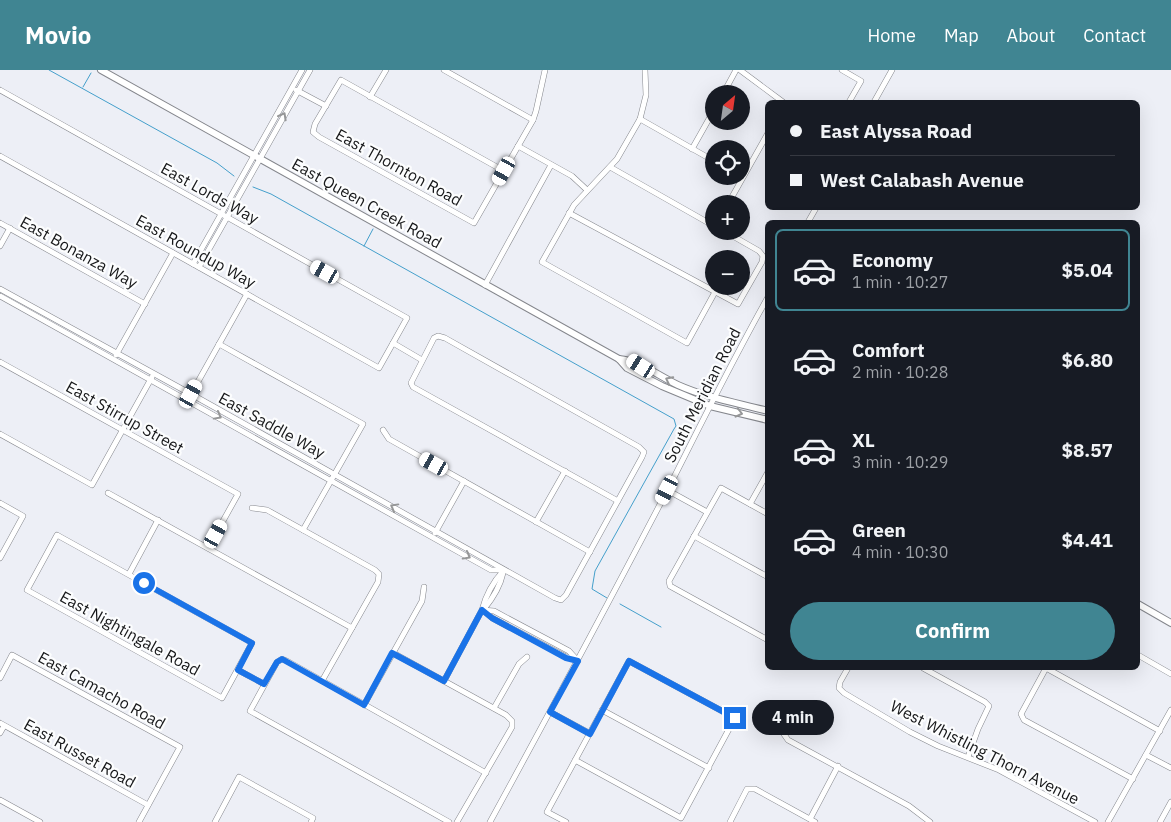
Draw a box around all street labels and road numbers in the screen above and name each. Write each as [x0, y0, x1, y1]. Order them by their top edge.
street label: East Thornton Road [332, 124, 466, 210]
street label: East Queen Creek Road [289, 154, 445, 252]
street label: East Lords Way [158, 158, 262, 228]
street label: East Roundup Way [133, 210, 259, 292]
street label: East Bonanza Way [17, 211, 141, 293]
street label: South Meridian Road [659, 324, 745, 466]
street label: East Stirrup Street [63, 376, 187, 458]
street label: East Saddle Way [215, 387, 329, 463]
street label: East Nightingale Road [56, 586, 204, 680]
street label: East Camacho Road [35, 647, 169, 733]
street label: West Whistling Thorn Avenue [887, 696, 1083, 809]
street label: East Russet Road [21, 714, 139, 792]

